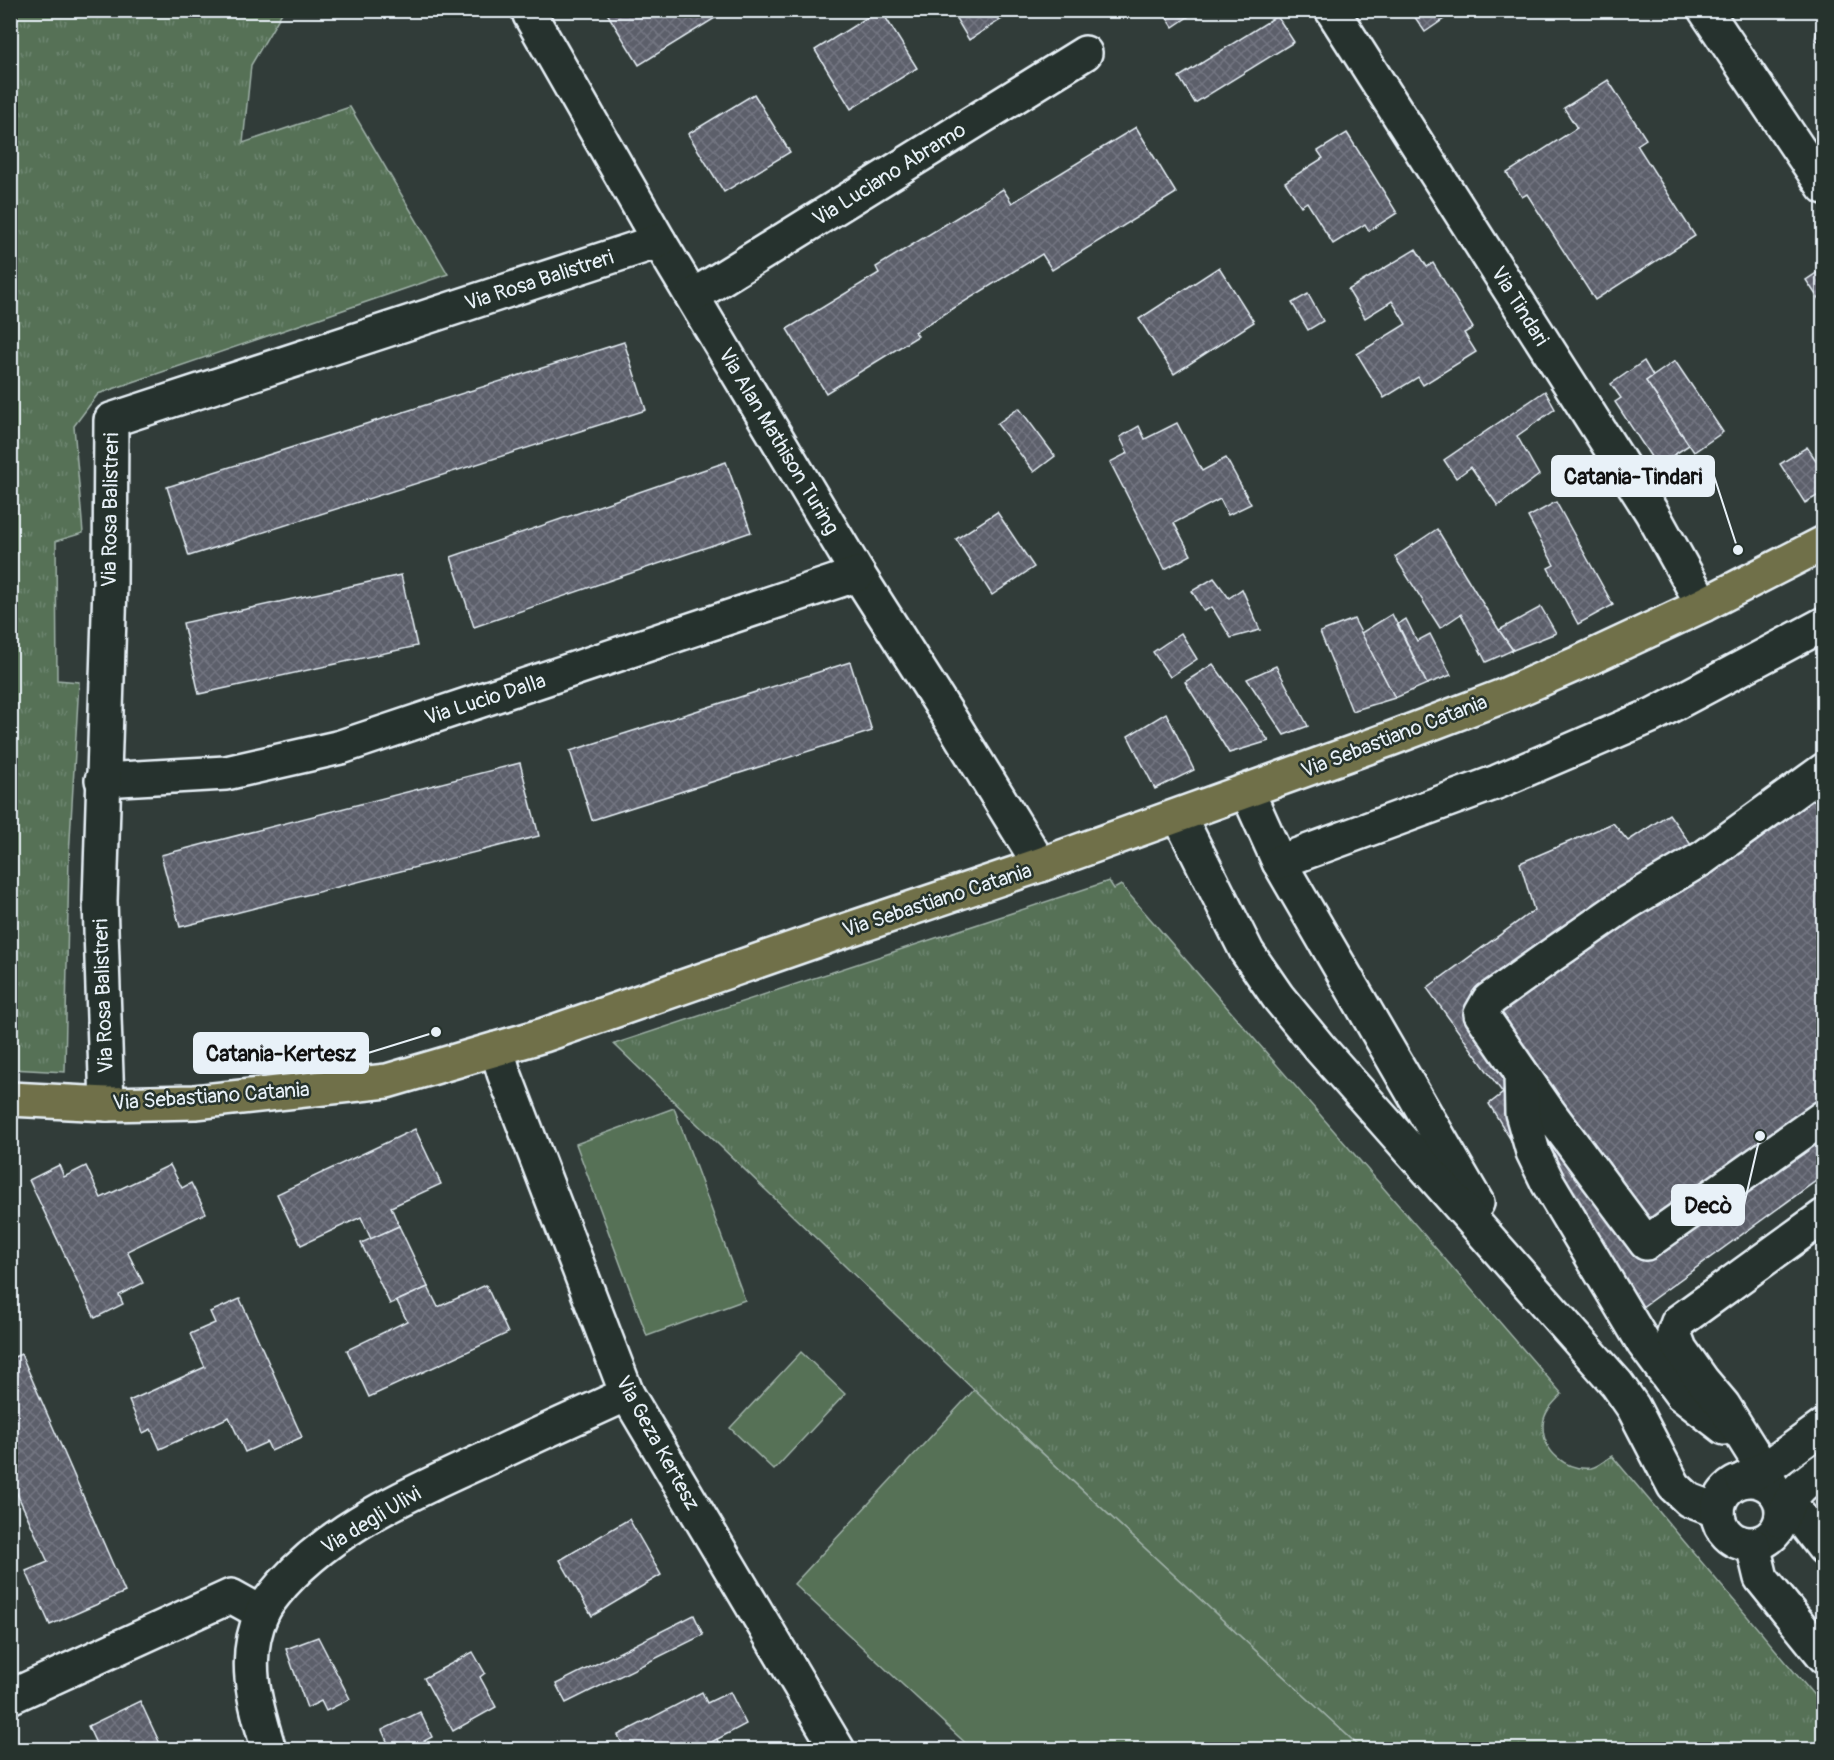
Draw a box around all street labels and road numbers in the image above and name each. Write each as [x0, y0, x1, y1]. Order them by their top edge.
street label: Via Luciano Abramo [808, 116, 971, 232]
street label: Via Rosa Balistreri [461, 244, 617, 317]
street label: Via Tindari [1485, 261, 1555, 351]
street label: Via Alan Mathison Turing [712, 343, 845, 540]
street label: Via Rosa Balistreri [96, 432, 125, 588]
street label: Via Lucio Dalla [421, 667, 549, 732]
street label: Via Sebastiano Catania [1297, 689, 1491, 784]
street label: Via Sebastiano Catania [839, 857, 1035, 944]
street label: Via Rosa Balistreri [87, 918, 120, 1074]
street label: Via Sebastiano Catania [112, 1076, 310, 1117]
street label: Via Geza Kertesz [609, 1371, 706, 1515]
street label: Via degli Ulivi [316, 1480, 426, 1561]

